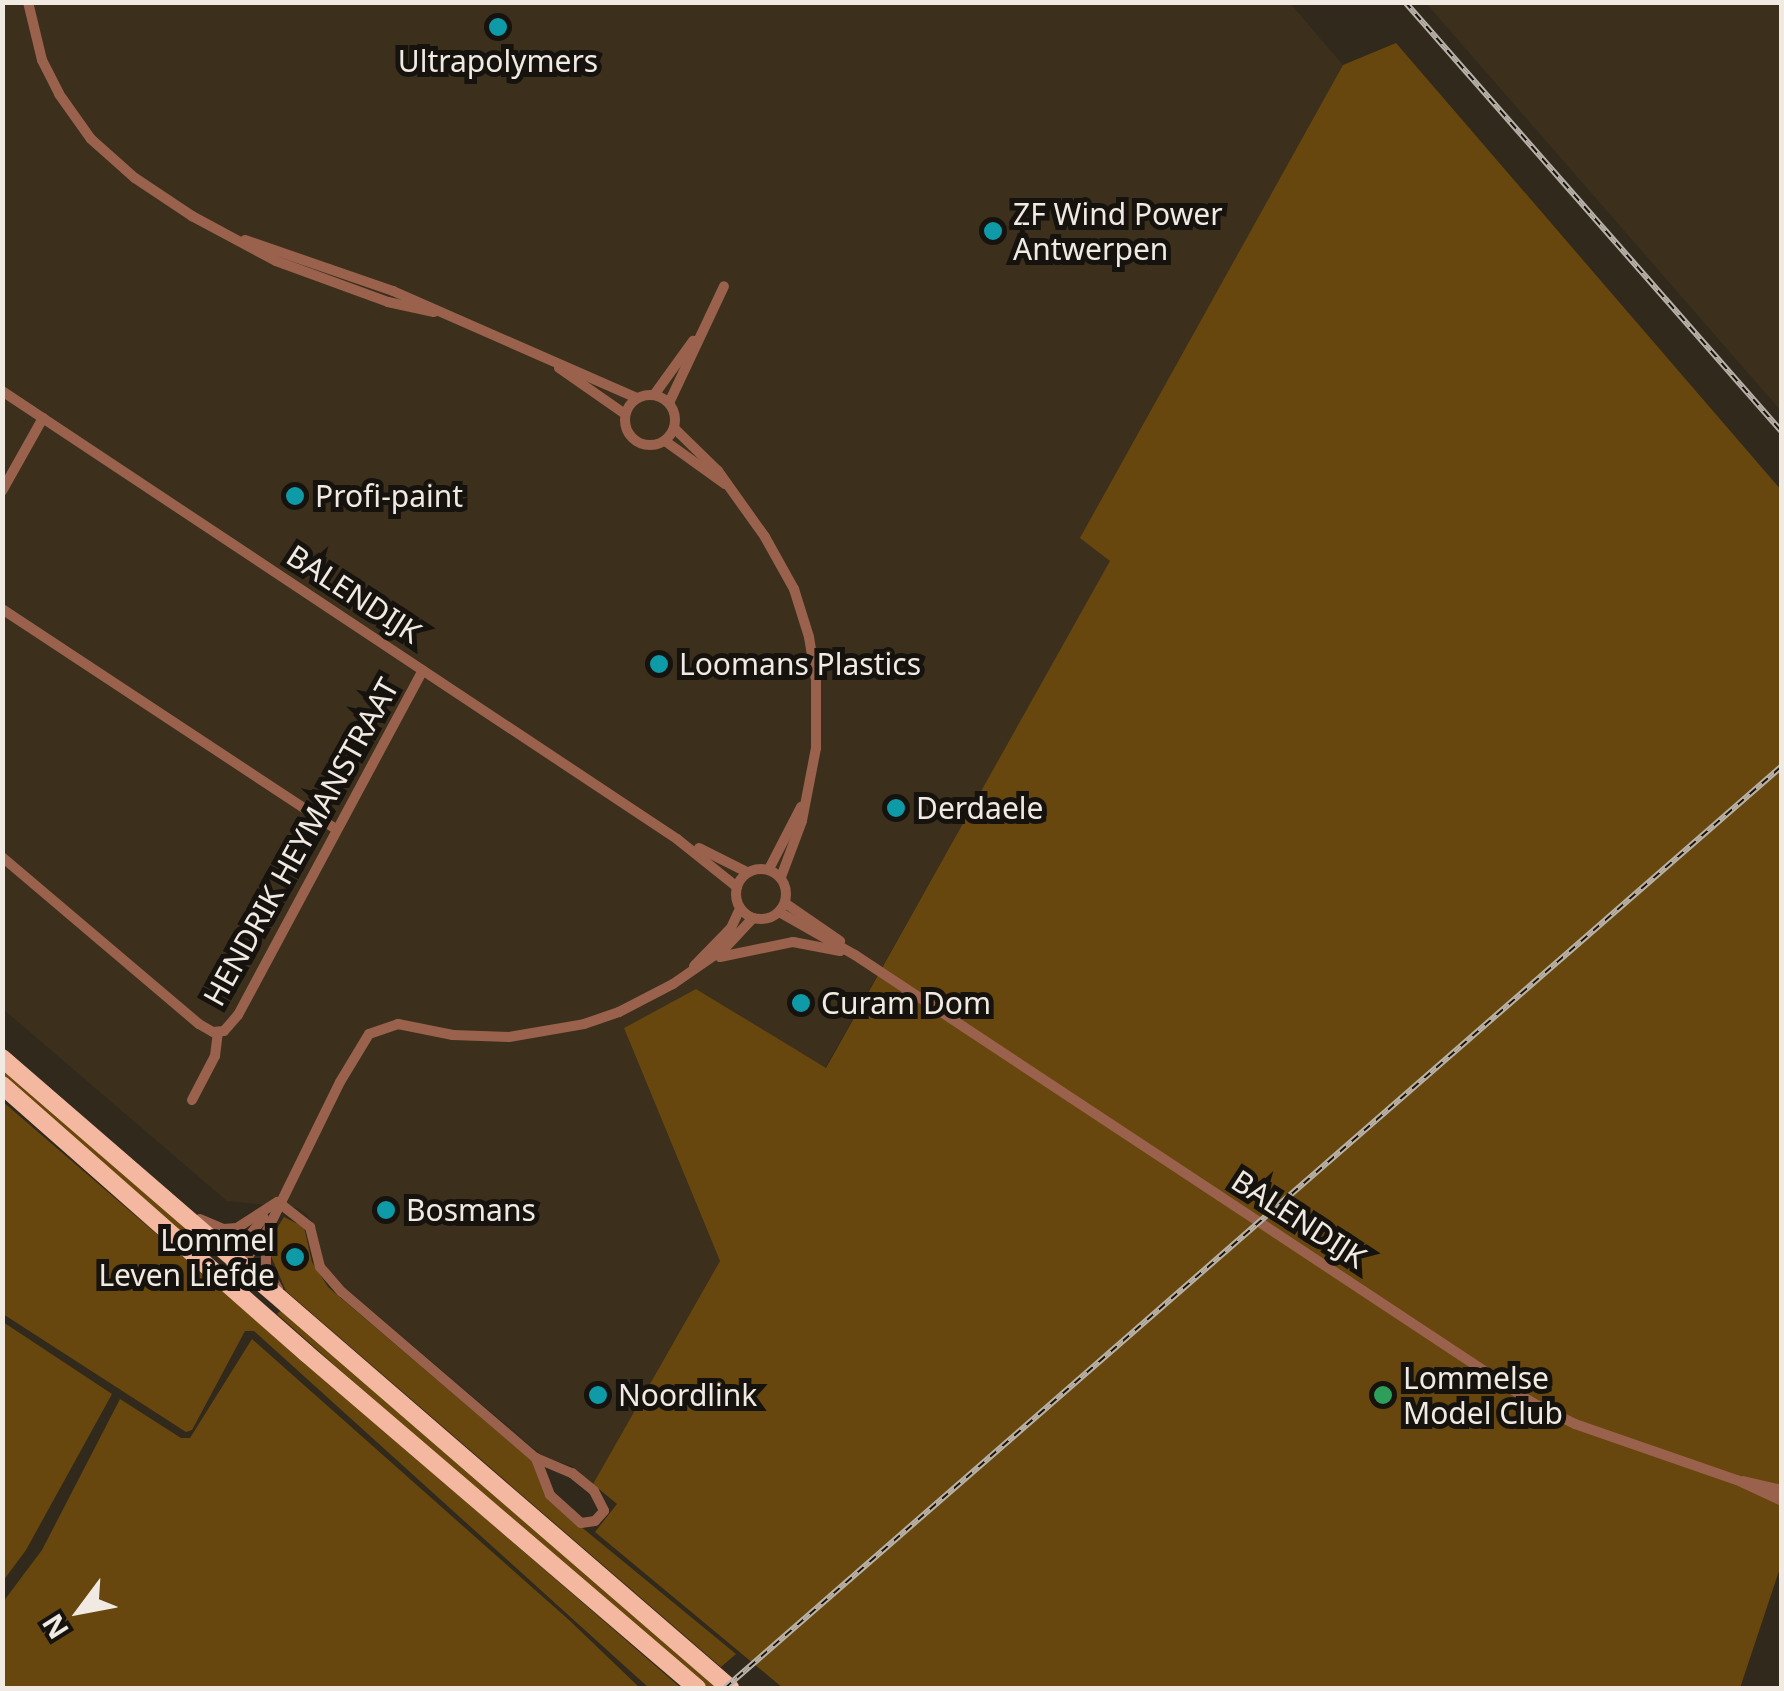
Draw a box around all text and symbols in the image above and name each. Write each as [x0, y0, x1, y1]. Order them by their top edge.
marker: Ultrapolymers [487, 16, 509, 38]
place label: Ultrapolymers [398, 43, 598, 79]
place label: ZF Wind Power Antwerpen [1013, 196, 1223, 266]
marker: ZF Wind Power Antwerpen [982, 220, 1004, 242]
place label: Profi-paint [315, 478, 463, 514]
marker: Profi-paint [284, 485, 306, 507]
street label: BALENDIJK [280, 537, 428, 651]
place label: Loomans Plastics [679, 646, 921, 682]
marker: Loomans Plastics [648, 653, 670, 675]
street label: HENDRIK HEYMANSTRAAT [196, 672, 406, 1012]
place label: Derdaele [916, 790, 1043, 826]
marker: Derdaele [885, 797, 907, 819]
place label: Curam Dom [821, 985, 991, 1021]
marker: Curam Dom [790, 992, 812, 1014]
street label: BALENDIJK [1225, 1162, 1373, 1276]
place label: Bosmans [406, 1192, 536, 1228]
marker: Bosmans [375, 1199, 397, 1221]
place label: Lommel Leven Liefde [98, 1222, 275, 1292]
marker: Lommel Leven Liefde [284, 1246, 306, 1268]
place label: Lommelse Model Club [1403, 1360, 1563, 1430]
place label: Noordlink [618, 1377, 757, 1413]
marker: Noordlink [587, 1384, 609, 1406]
marker: Lommelse Model Club [1372, 1384, 1394, 1406]
north arrow [30, 1561, 130, 1661]
text: N [32, 1607, 77, 1647]

